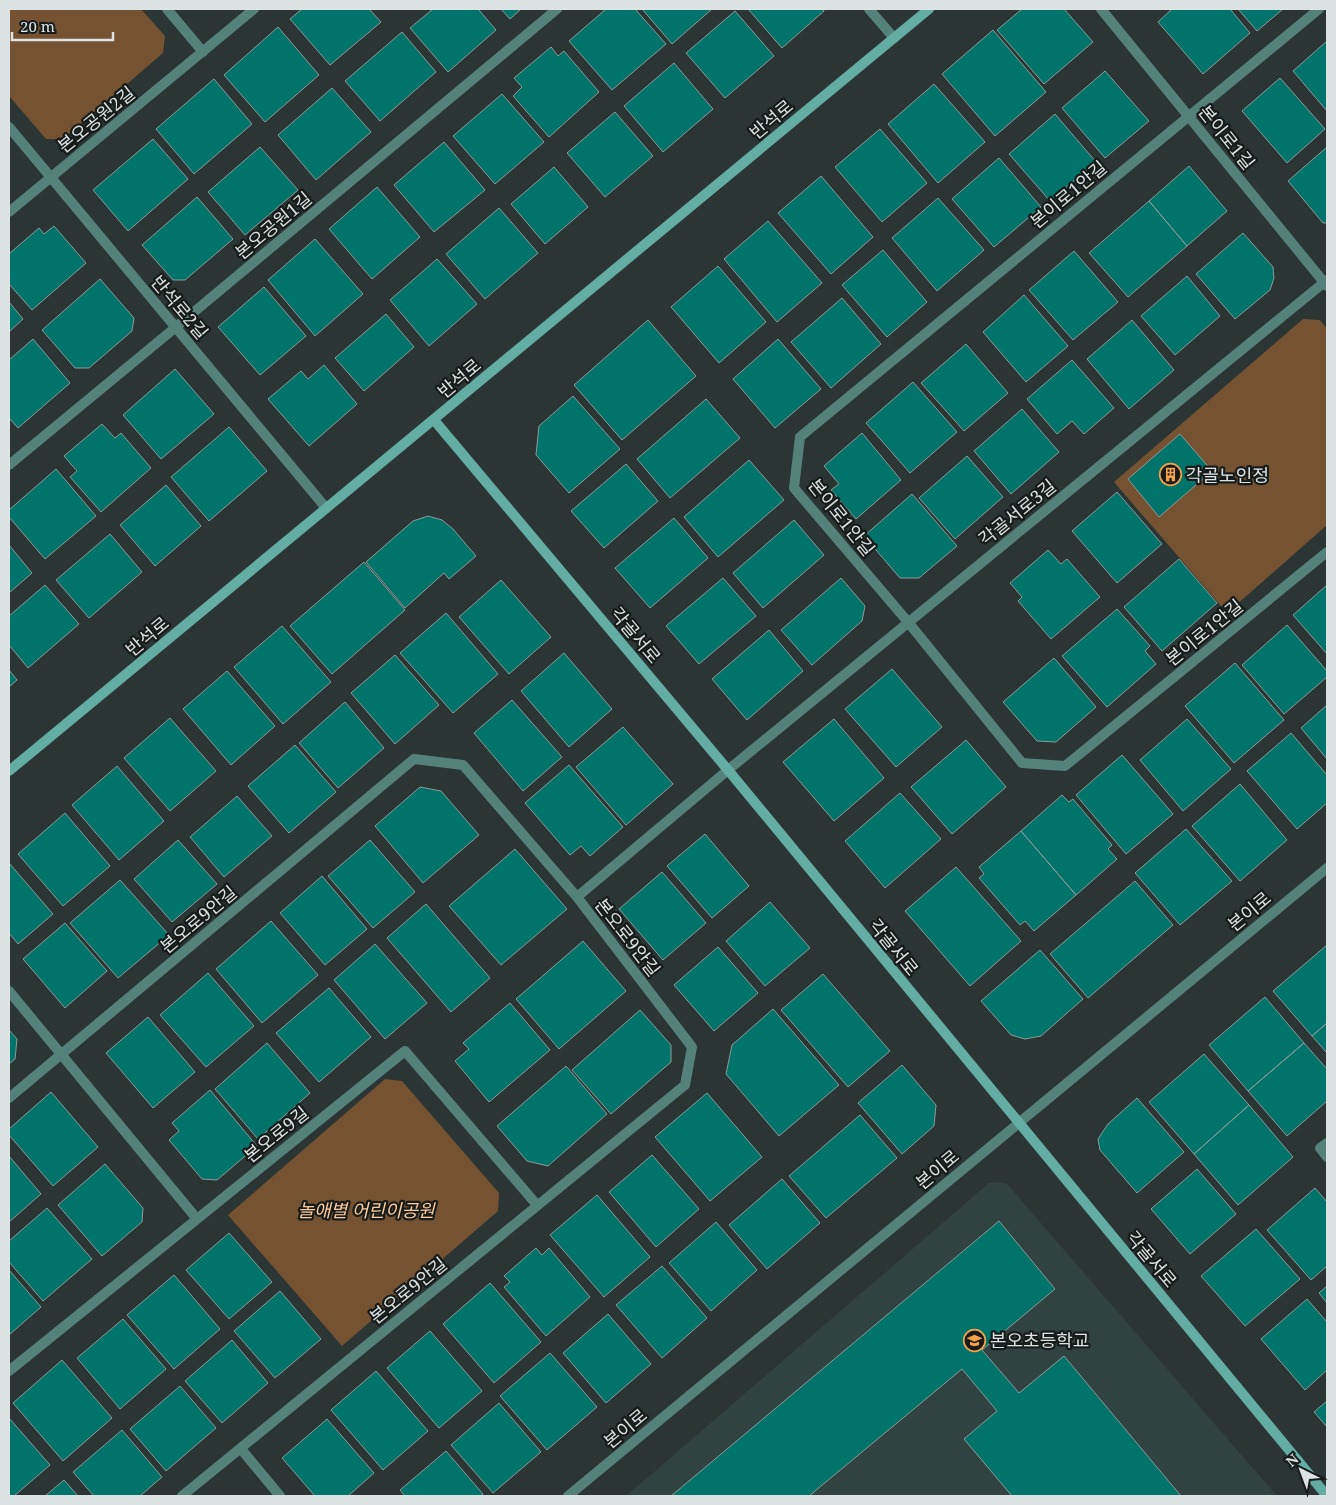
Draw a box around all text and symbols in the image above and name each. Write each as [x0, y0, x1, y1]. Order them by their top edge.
scale bar [12, 10, 114, 42]
text: 20 m [20, 16, 55, 36]
street label: 본오공원2길 [52, 80, 140, 158]
street label: 반석로 [744, 94, 798, 144]
street label: 본이로1길 [1194, 100, 1260, 174]
street label: 본이로1안길 [1025, 155, 1111, 233]
street label: 본오공원1길 [230, 186, 316, 264]
street label: 반석로2길 [146, 270, 214, 344]
street label: 반석로 [432, 353, 486, 403]
building icon: 각골노인정 [1158, 463, 1182, 487]
place label: 각골노인정 [1186, 463, 1269, 487]
street label: 본이로1안길 [803, 473, 881, 561]
street label: 각골서로3길 [973, 473, 1061, 551]
street label: 본이로1안길 [1160, 593, 1248, 671]
street label: 각골서로 [606, 602, 666, 668]
street label: 반석로 [120, 611, 174, 661]
street label: 본오로9안길 [155, 880, 241, 958]
street label: 본이로 [1222, 886, 1276, 936]
street label: 본오로9안길 [590, 893, 666, 981]
street label: 각골서로 [864, 914, 924, 980]
street label: 본오로9길 [239, 1101, 313, 1167]
street label: 본이로 [910, 1144, 964, 1194]
park label: 놀애별 어린이공원 [297, 1198, 436, 1222]
street label: 각골서로 [1122, 1226, 1182, 1292]
street label: 본오로9안길 [364, 1251, 452, 1329]
school or university icon: 본오초등학교 [962, 1328, 986, 1352]
place label: 본오초등학교 [990, 1328, 1089, 1352]
street label: 본이로 [598, 1403, 652, 1453]
north arrow [1276, 1445, 1326, 1495]
text: N [1282, 1449, 1302, 1471]

